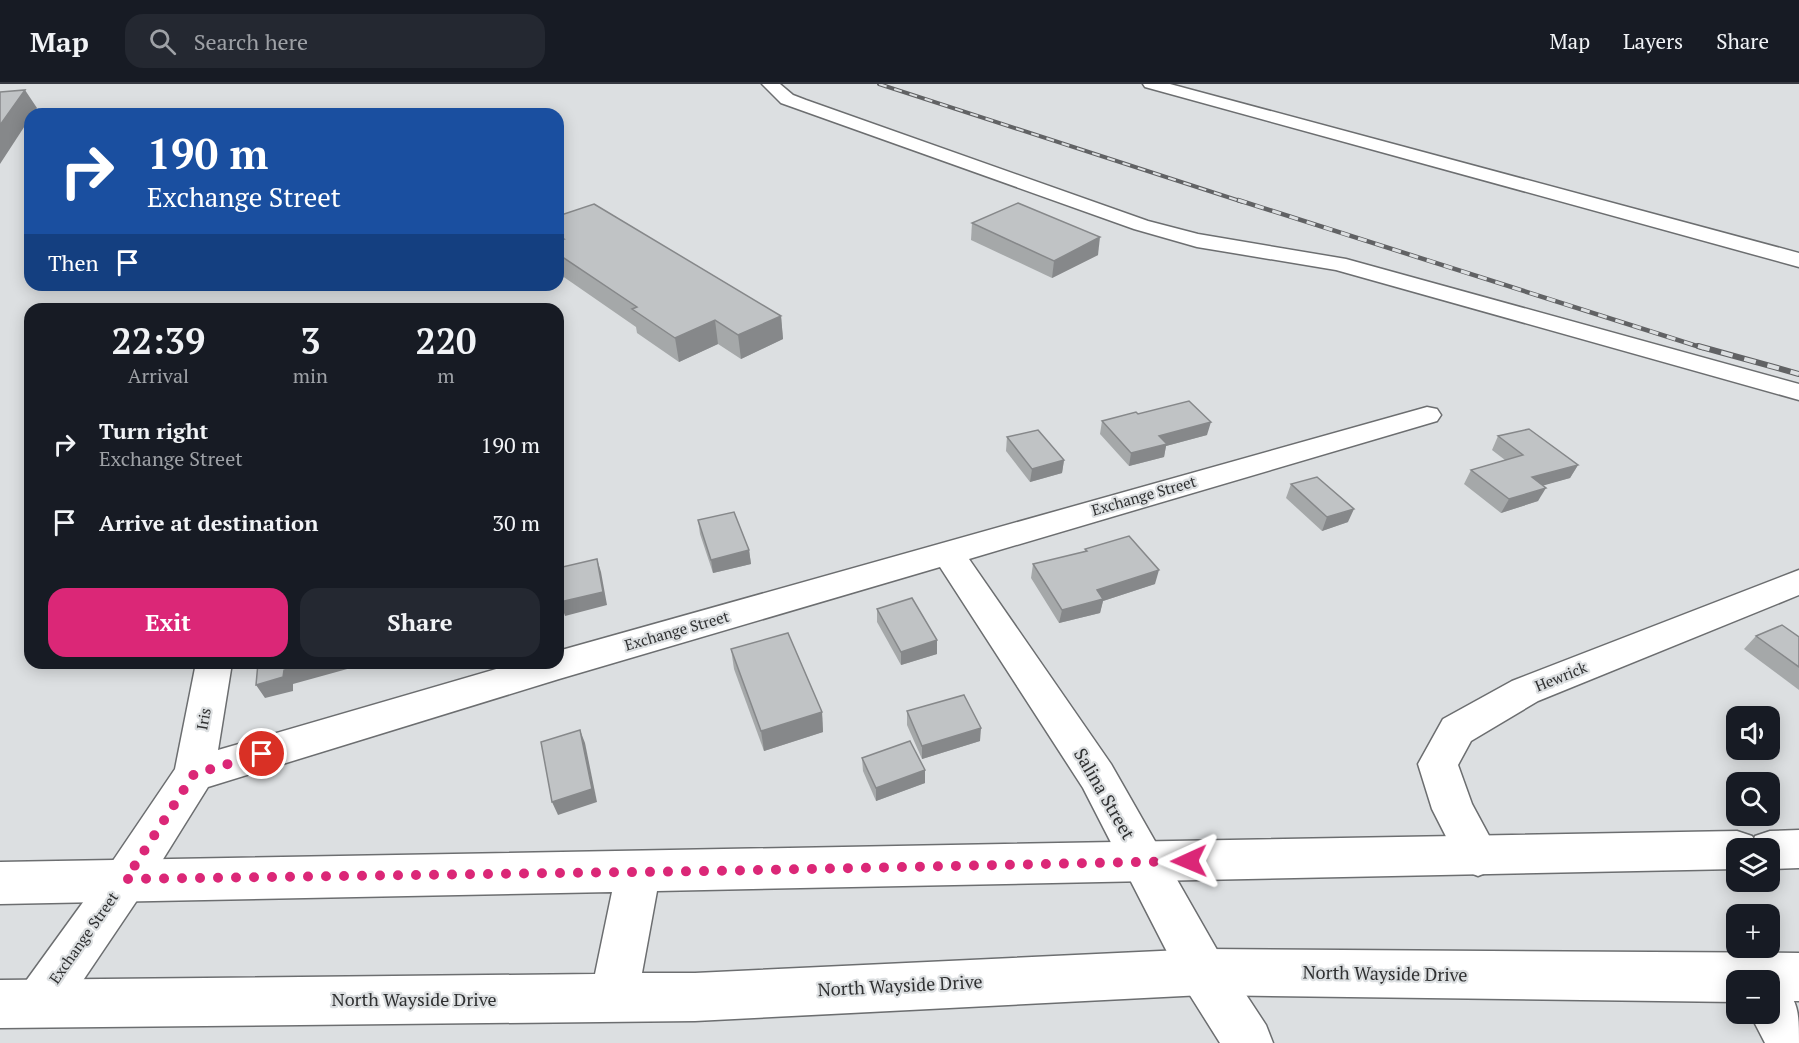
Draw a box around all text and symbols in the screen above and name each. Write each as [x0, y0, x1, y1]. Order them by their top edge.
search box [125, 14, 545, 68]
text: Map [30, 23, 89, 60]
icon: search [146, 25, 179, 58]
text: Search here [194, 27, 308, 56]
text: Map [1549, 27, 1590, 55]
text: Layers [1623, 27, 1683, 55]
text: Share [1716, 27, 1769, 55]
text: 190 m [147, 125, 268, 181]
icon: right [48, 132, 126, 210]
text: Exchange Street [147, 179, 341, 215]
icon: arrive [111, 246, 144, 279]
text: Then [48, 248, 99, 277]
text: 22:39 [112, 317, 205, 364]
text: 3 [300, 317, 321, 364]
text: 220 [415, 317, 476, 364]
text: Arrival [128, 362, 189, 389]
text: min [293, 362, 328, 389]
text: m [437, 362, 455, 389]
text: Turn right [99, 416, 208, 445]
icon: right [48, 428, 81, 461]
text: 190 m [480, 430, 540, 459]
text: Exchange Street [99, 445, 243, 472]
street label: Exchange Street [1089, 470, 1199, 519]
icon: arrive [48, 506, 81, 539]
text: Arrive at destination [99, 508, 318, 537]
text: 30 m [492, 508, 540, 537]
button: Exit [48, 588, 288, 657]
button: Share [300, 588, 540, 657]
street label: Exchange Street [622, 605, 732, 654]
street label: Hewrick [1532, 657, 1590, 696]
street label: Iris [191, 706, 215, 731]
map controls [1726, 706, 1780, 1024]
button: sound [1726, 706, 1780, 760]
pin [236, 728, 287, 779]
icon: arrive [245, 737, 278, 770]
street label: Salina Street [1069, 743, 1141, 844]
button: search [1726, 772, 1780, 826]
position arrow [1157, 829, 1221, 893]
button: layers [1726, 838, 1780, 892]
street label: Exchange Street [44, 887, 123, 987]
button: + [1726, 904, 1780, 958]
street label: North Wayside Drive [1302, 960, 1468, 986]
street label: North Wayside Drive [817, 969, 983, 1001]
button: − [1726, 970, 1780, 1024]
street label: North Wayside Drive [331, 987, 497, 1011]

